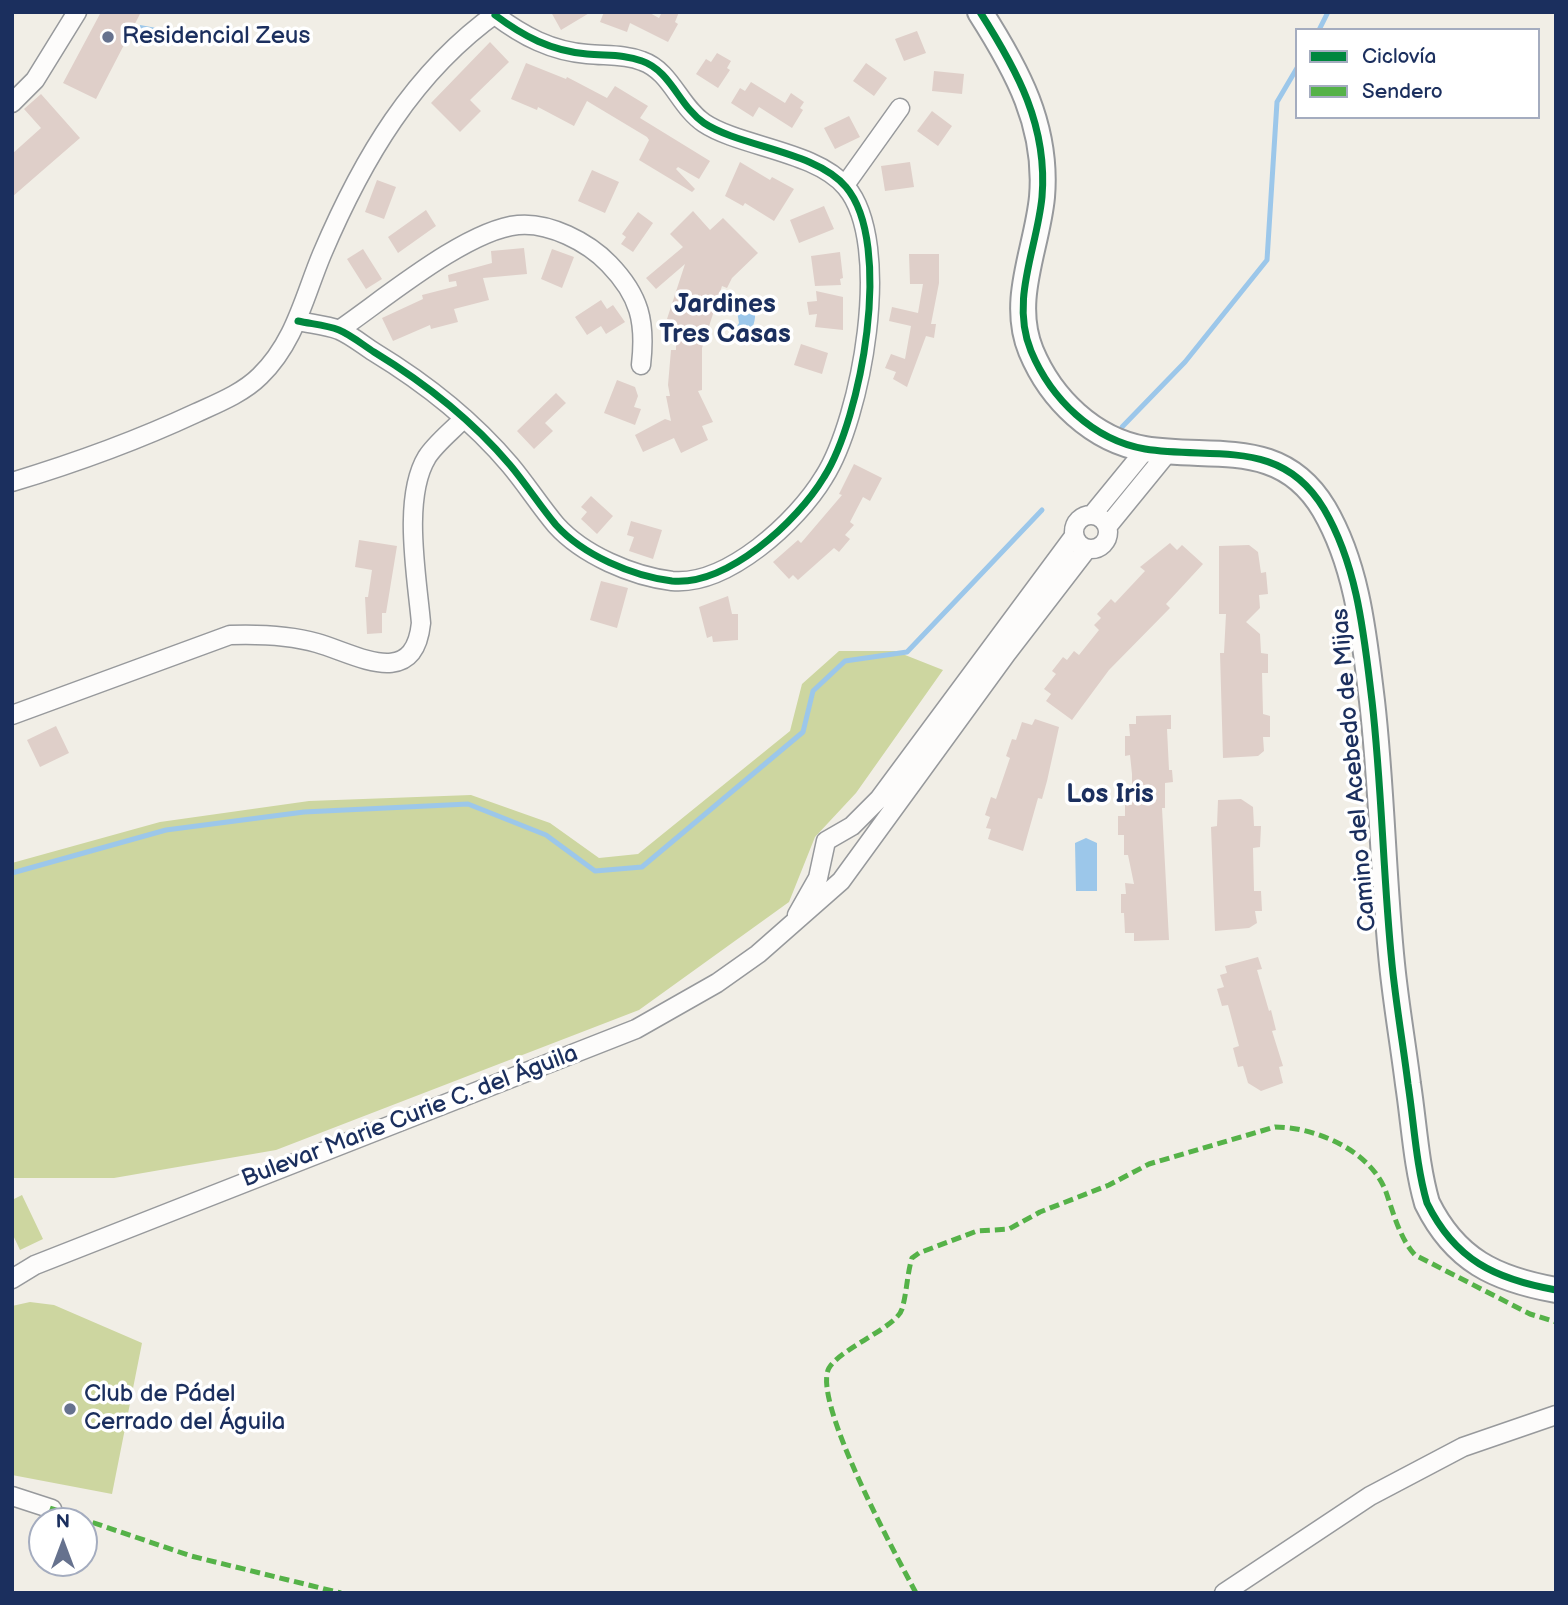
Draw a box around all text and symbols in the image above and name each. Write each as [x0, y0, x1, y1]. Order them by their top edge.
place label: Residencial Zeus [122, 23, 310, 51]
legend [1295, 28, 1540, 119]
marker: Residencial Zeus [100, 29, 116, 45]
text: Ciclovía [1362, 44, 1436, 69]
text: Sendero [1362, 79, 1443, 104]
district label: Jardines Tres Casas [659, 289, 791, 350]
street label: Camino del Acebedo de Mijas [1327, 607, 1383, 933]
district label: Los Iris [1066, 779, 1154, 811]
street label: Bulevar Marie Curie C. del Águila [238, 1039, 582, 1195]
place label: Club de Pádel Cerrado del Águila [84, 1381, 285, 1437]
marker: Club de Pádel Cerrado del Águila [62, 1401, 78, 1417]
north arrow [28, 1507, 98, 1577]
text: N [56, 1511, 70, 1534]

